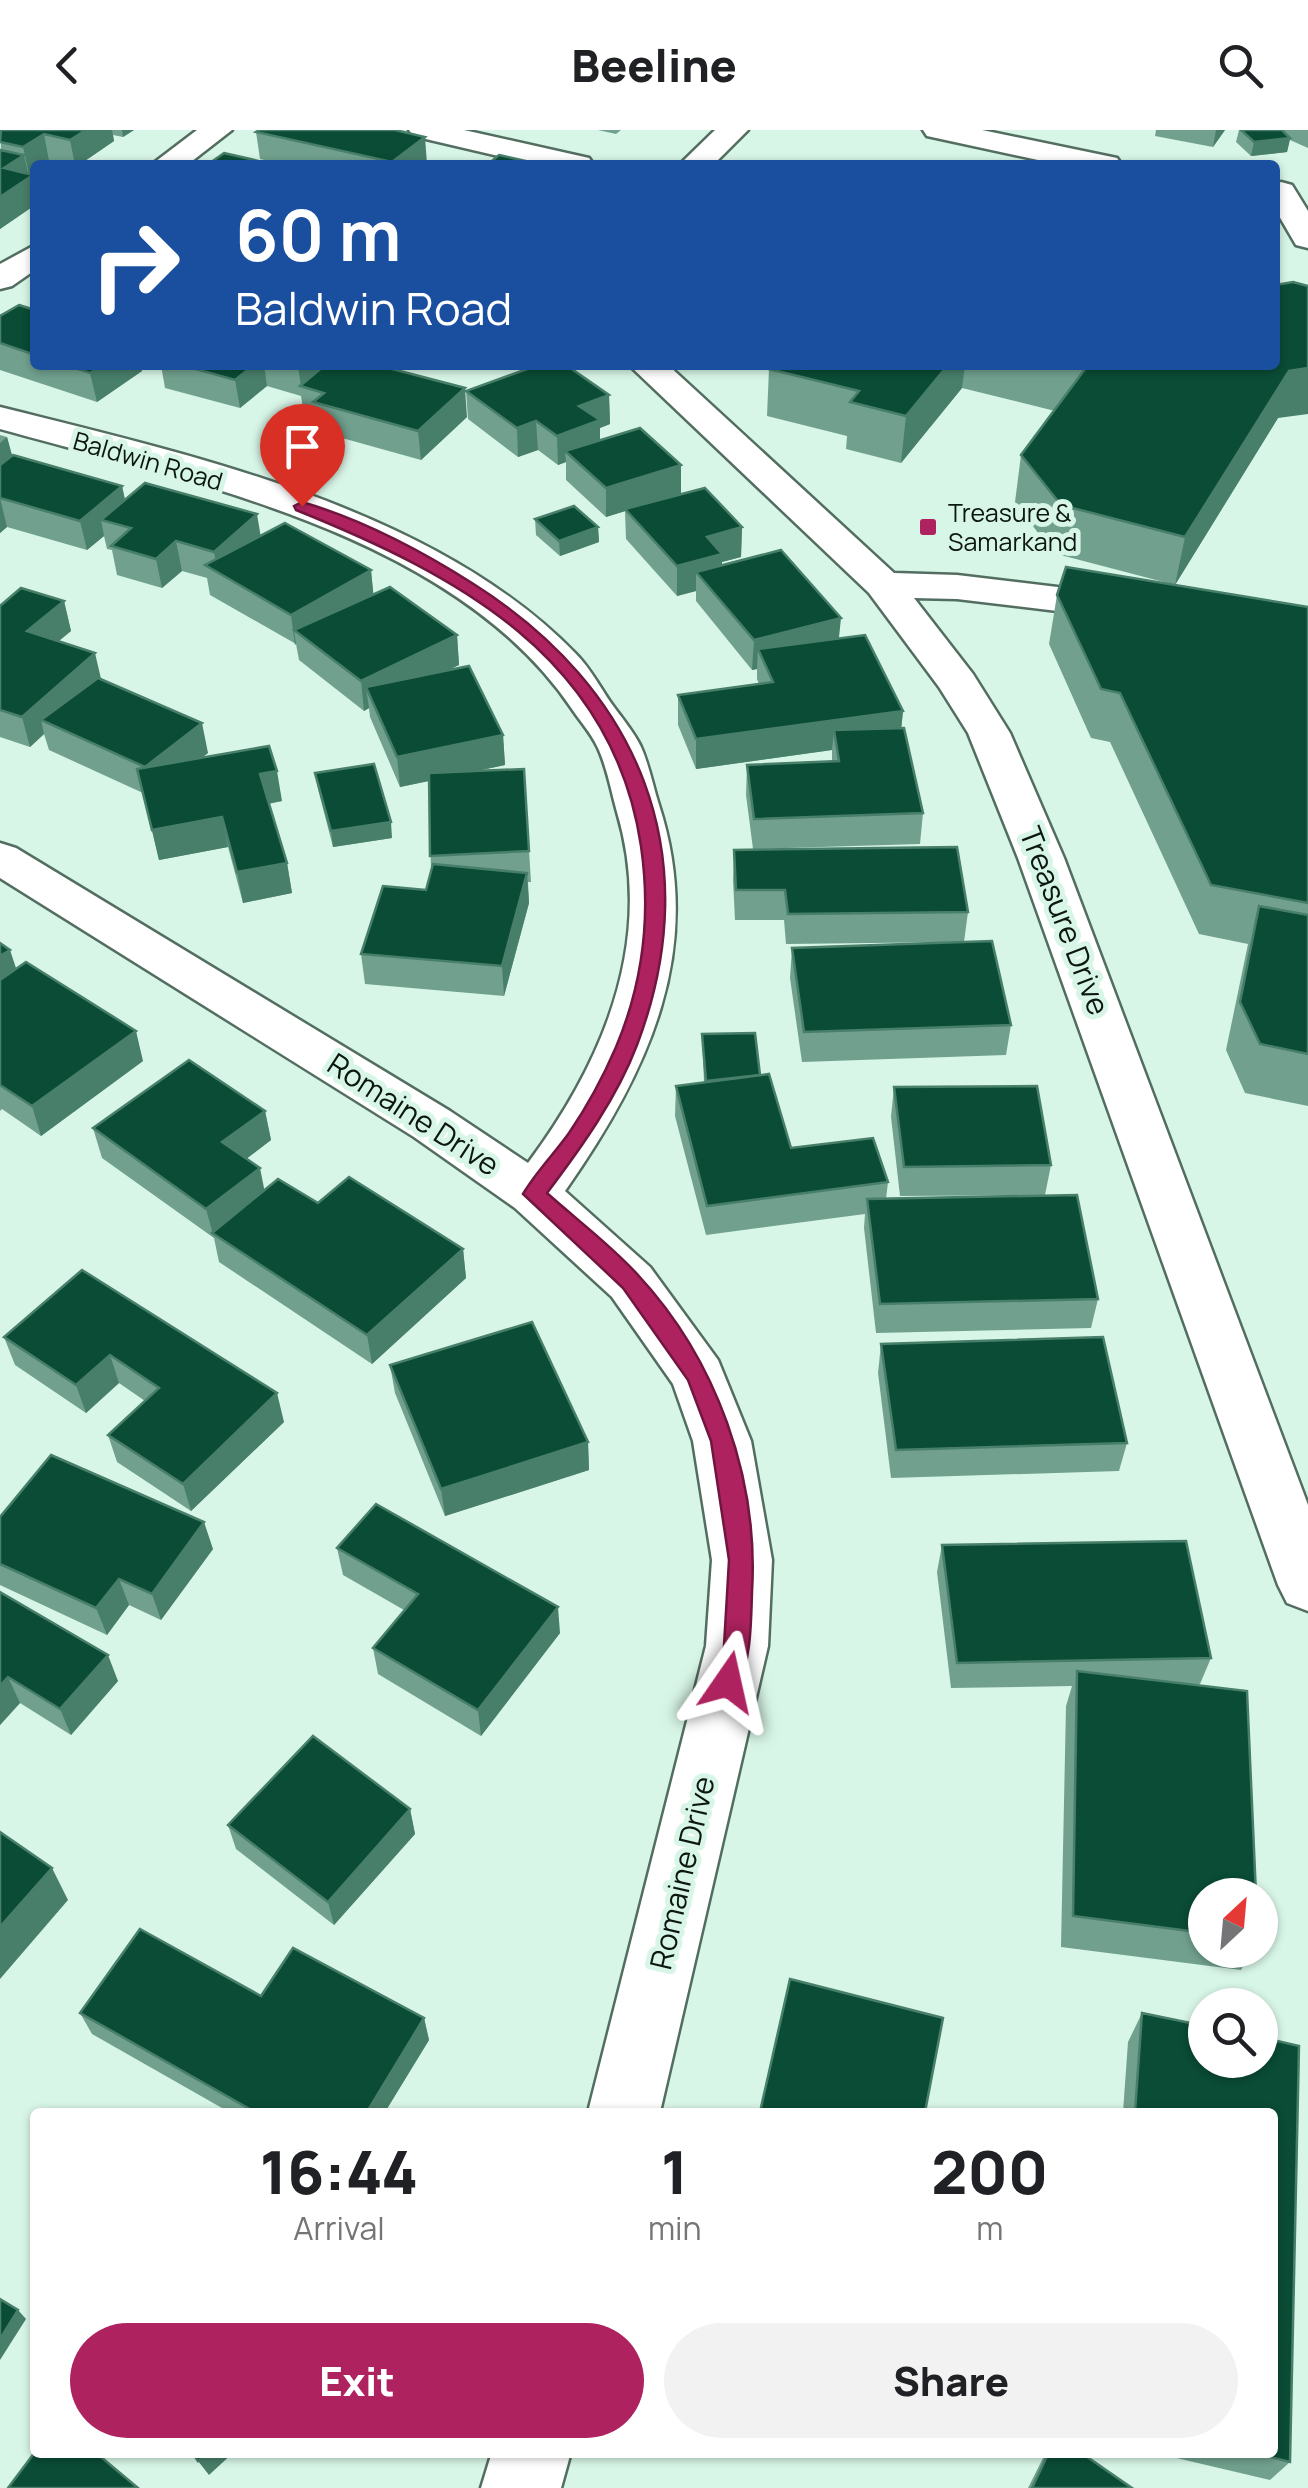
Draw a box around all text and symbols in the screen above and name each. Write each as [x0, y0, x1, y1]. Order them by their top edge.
text: Beeline [571, 34, 737, 96]
icon: back [40, 38, 95, 93]
icon: search [1213, 38, 1268, 93]
text: 60 m [235, 186, 402, 282]
icon: right [70, 200, 200, 330]
text: Baldwin Road [235, 277, 512, 339]
pin [260, 404, 345, 507]
icon: arrive [275, 419, 330, 474]
street label: Baldwin Road [69, 422, 227, 499]
place label: Treasure & Samarkand [948, 495, 1077, 559]
marker: Treasure & Samarkand [917, 516, 939, 538]
street label: Treasure Drive [1011, 820, 1120, 1021]
street label: Romaine Drive [320, 1043, 508, 1185]
position arrow [676, 1630, 780, 1734]
street label: Romaine Drive [639, 1772, 724, 1973]
north arrow [1188, 1878, 1278, 1968]
map controls [1188, 1878, 1278, 2078]
button: search [1188, 1988, 1278, 2078]
text: 16:44 [260, 2130, 418, 2212]
text: 1 [661, 2130, 688, 2212]
text: 200 [931, 2130, 1048, 2212]
text: Arrival [293, 2206, 385, 2250]
text: min [648, 2206, 702, 2250]
text: m [976, 2206, 1003, 2250]
button: Exit [70, 2323, 644, 2438]
button: Share [664, 2323, 1238, 2438]

